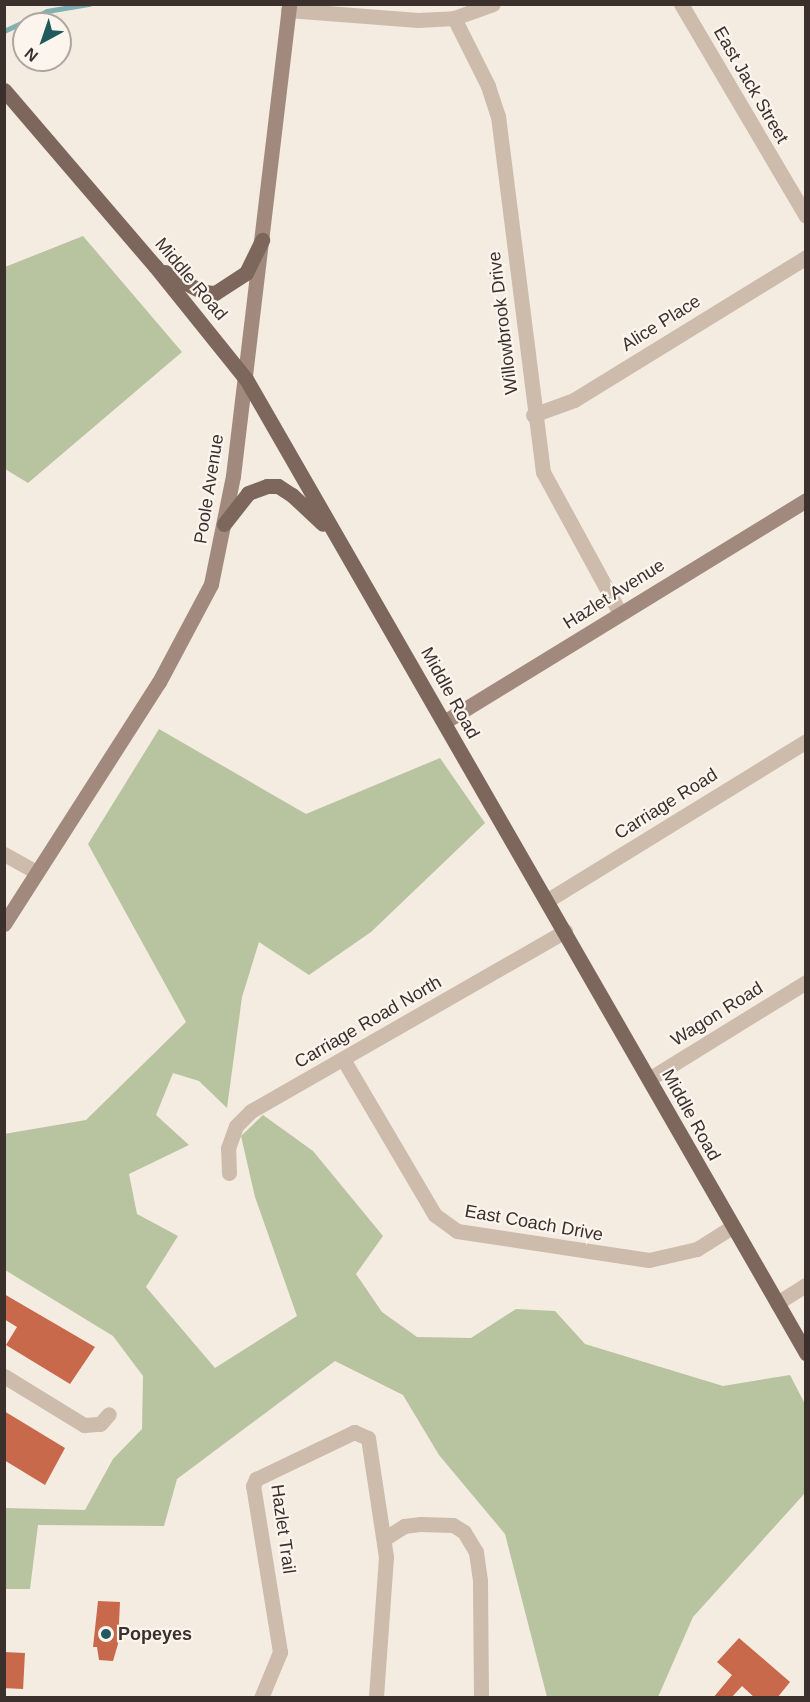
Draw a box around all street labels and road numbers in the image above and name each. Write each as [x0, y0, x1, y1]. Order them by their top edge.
street label: East Jack Street [709, 23, 793, 147]
street label: Middle Road [150, 233, 232, 325]
street label: Willowbrook Drive [484, 250, 522, 396]
street label: Alice Place [618, 290, 704, 356]
street label: Poole Avenue [190, 432, 228, 546]
street label: Hazlet Avenue [559, 554, 669, 634]
street label: Middle Road [416, 644, 484, 742]
street label: Carriage Road [611, 764, 721, 844]
street label: Carriage Road North [291, 971, 445, 1073]
street label: Wagon Road [667, 977, 767, 1051]
street label: Middle Road [657, 1066, 725, 1164]
street label: East Coach Drive [463, 1200, 605, 1246]
street label: Hazlet Trail [266, 1483, 300, 1575]

